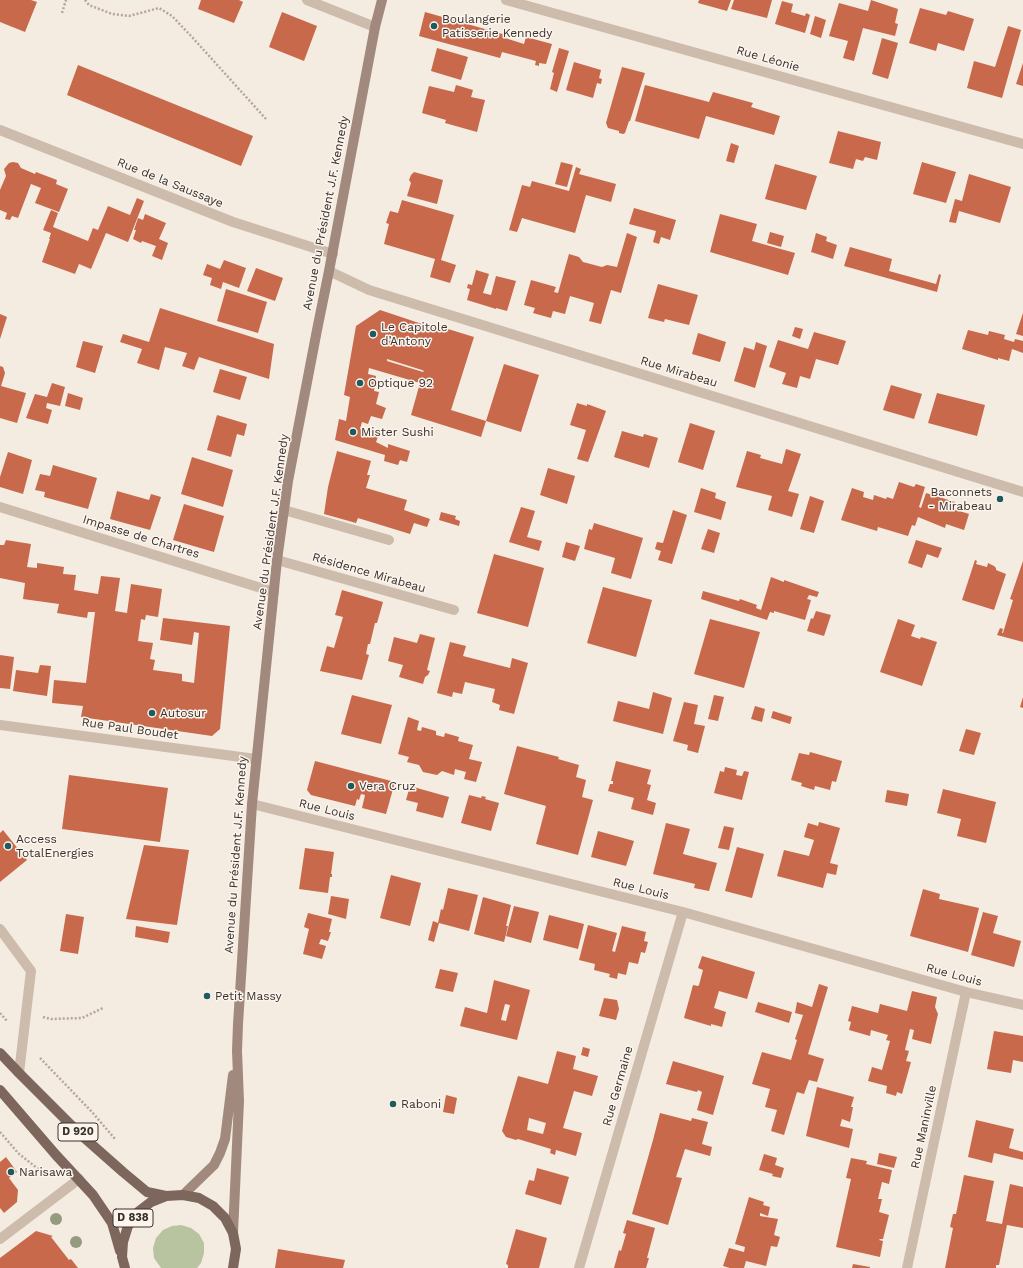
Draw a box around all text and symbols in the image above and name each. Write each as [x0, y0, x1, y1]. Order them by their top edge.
place label: Boulangerie Patisserie Kennedy [442, 12, 553, 40]
marker: Boulangerie Patisserie Kennedy [429, 21, 439, 31]
street label: Rue Léonie [735, 43, 801, 75]
street label: Avenue du Président J.F. Kennedy [300, 115, 352, 311]
street label: Rue de la Saussaye [115, 155, 225, 211]
place label: Le Capitole d’Antony [381, 320, 448, 348]
marker: Le Capitole d’Antony [368, 329, 378, 339]
street label: Rue Mirabeau [639, 353, 719, 391]
place label: Optique 92 [368, 376, 433, 390]
marker: Optique 92 [355, 378, 365, 388]
place label: Mister Sushi [361, 425, 434, 439]
marker: Mister Sushi [348, 427, 358, 437]
street label: Avenue du Président J.F. Kennedy [250, 433, 292, 631]
place label: Baconnets - Mirabeau [928, 485, 992, 513]
marker: Baconnets - Mirabeau [995, 494, 1005, 504]
street label: Impasse de Chartres [81, 512, 201, 562]
street label: Résidence Mirabeau [311, 550, 427, 596]
place label: Autosur [160, 706, 206, 720]
marker: Autosur [147, 708, 157, 718]
street label: Rue Paul Boudet [81, 715, 179, 743]
street label: Avenue du Président J.F. Kennedy [222, 756, 250, 954]
place label: Vera Cruz [359, 779, 416, 793]
marker: Vera Cruz [346, 781, 356, 791]
street label: Rue Louis [297, 796, 357, 824]
place label: Access TotalEnergies [16, 832, 94, 860]
marker: Access TotalEnergies [3, 841, 13, 851]
street label: Rue Louis [611, 875, 671, 903]
street label: Rue Louis [924, 961, 984, 989]
place label: Petit Massy [215, 989, 282, 1003]
marker: Petit Massy [202, 991, 212, 1001]
street label: Rue Germaine [600, 1044, 636, 1128]
street label: Rue Maninville [908, 1084, 940, 1170]
place label: Raboni [401, 1097, 441, 1111]
marker: Raboni [388, 1099, 398, 1109]
road number: D 920 [58, 1123, 98, 1141]
place label: Narisawa [19, 1165, 72, 1179]
marker: Narisawa [6, 1167, 16, 1177]
road number: D 838 [113, 1209, 153, 1227]

